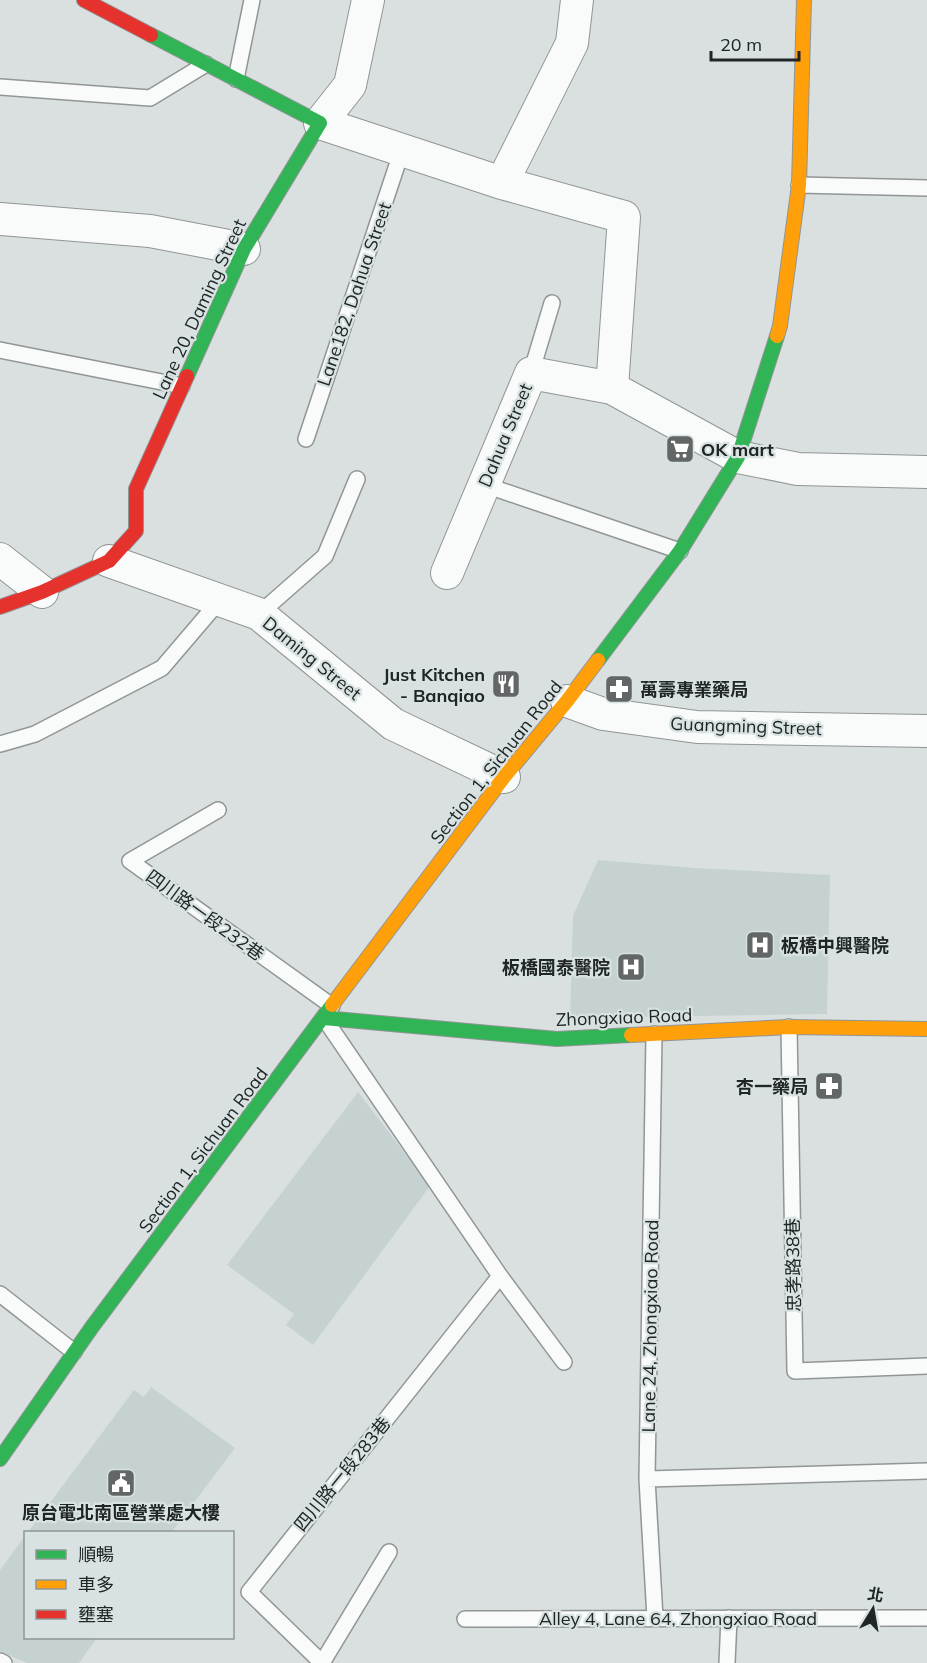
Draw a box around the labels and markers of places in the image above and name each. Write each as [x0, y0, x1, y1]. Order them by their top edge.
supermarket icon: OK mart [664, 433, 696, 465]
place label: OK mart [701, 438, 774, 461]
place label: Just Kitchen - Banqiao [383, 663, 485, 707]
restaurant icon: Just Kitchen - Banqiao [490, 668, 522, 700]
pharmacy icon: 萬壽專業藥局 [603, 673, 635, 705]
place label: 萬壽專業藥局 [640, 678, 748, 701]
hospital icon: 板橋中興醫院 [744, 929, 776, 961]
place label: 板橋中興醫院 [781, 934, 889, 957]
hospital icon: 板橋國泰醫院 [615, 951, 647, 983]
place label: 板橋國泰醫院 [502, 956, 610, 979]
pharmacy icon: 杏一藥局 [813, 1070, 845, 1102]
place label: 杏一藥局 [736, 1075, 808, 1098]
public building icon: 原台電北南區營業處大樓 [105, 1467, 137, 1499]
place label: 原台電北南區營業處大樓 [22, 1501, 220, 1524]

